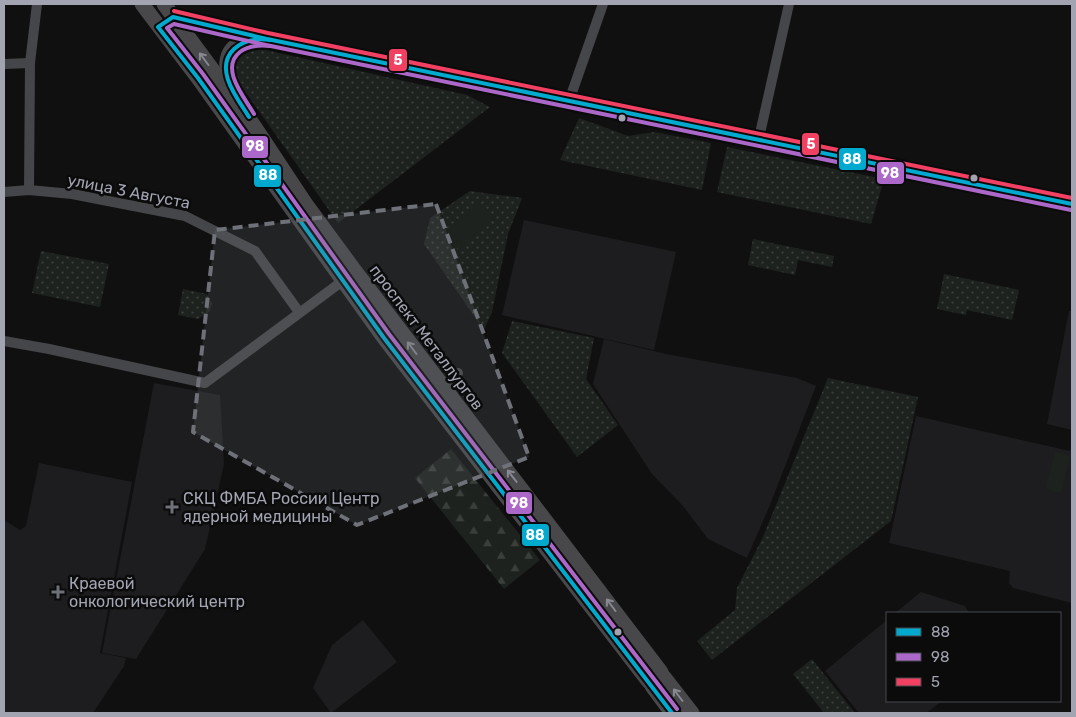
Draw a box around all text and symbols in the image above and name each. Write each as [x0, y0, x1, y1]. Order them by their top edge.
line badge: 5 [388, 48, 408, 72]
text: 5 [393, 52, 403, 69]
one-way arrow [198, 53, 209, 66]
unlabelled marker [617, 113, 627, 123]
line badge: 5 [801, 132, 820, 156]
line badge: 98 [241, 135, 269, 159]
text: 5 [806, 136, 816, 153]
text: 98 [246, 138, 264, 155]
line badge: 88 [838, 147, 867, 171]
text: 88 [843, 151, 861, 168]
line badge: 98 [876, 161, 905, 185]
line badge: 88 [253, 164, 282, 188]
text: 98 [881, 165, 899, 182]
text: 88 [259, 167, 277, 184]
street label: улица 3 Августа [66, 170, 192, 213]
unlabelled marker [969, 173, 979, 183]
street label: проспект Металлургов [366, 261, 487, 414]
one-way arrow [407, 342, 418, 355]
one-way arrow [507, 469, 517, 483]
place label: СКЦ ФМБА России Центр ядерной медицины [183, 489, 379, 526]
line badge: 98 [505, 491, 533, 515]
text: 98 [510, 495, 528, 512]
marker: СКЦ ФМБА России Центр ядерной медицины [165, 500, 179, 514]
line badge: 88 [521, 523, 550, 547]
text: 88 [526, 527, 544, 544]
place label: Краевой онкологический центр [69, 574, 245, 611]
marker: Краевой онкологический центр [51, 585, 65, 599]
one-way arrow [605, 599, 616, 612]
legend [886, 612, 1061, 702]
text: 88 [931, 623, 950, 641]
unlabelled marker [613, 627, 623, 637]
text: 98 [931, 648, 949, 666]
text: 5 [931, 673, 940, 691]
one-way arrow [673, 688, 683, 702]

